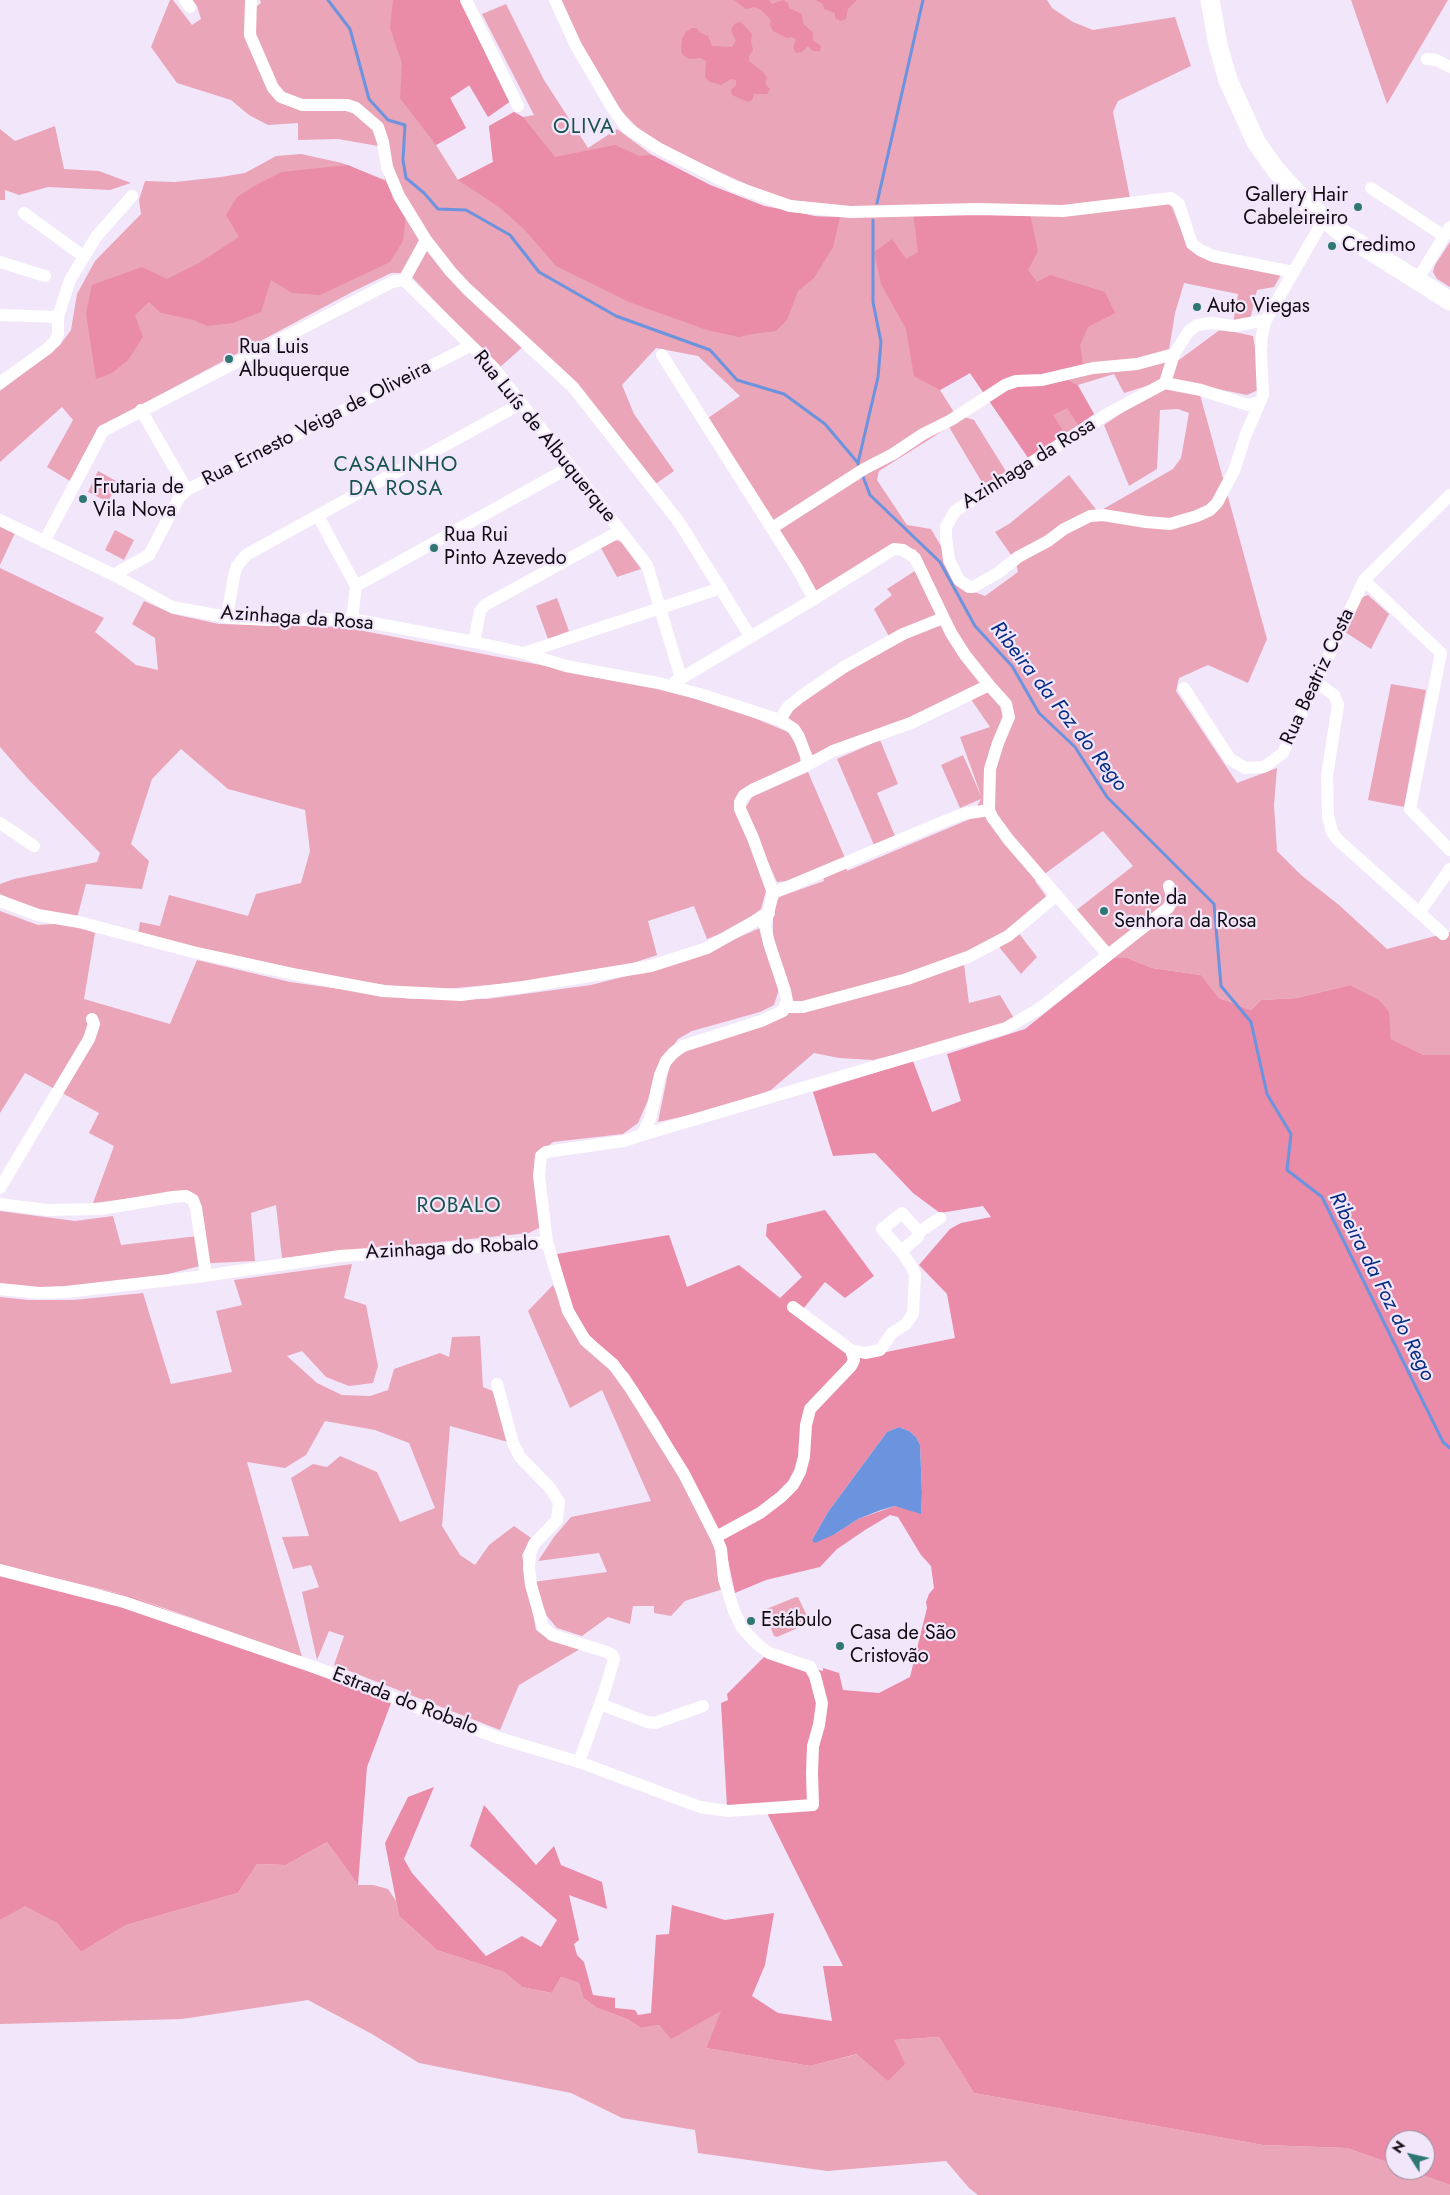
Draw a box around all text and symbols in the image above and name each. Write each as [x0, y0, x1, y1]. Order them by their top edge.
district label: OLIVA [552, 115, 616, 141]
place label: Gallery Hair Cabeleireiro [1243, 184, 1348, 231]
marker: Gallery Hair Cabeleireiro [1352, 201, 1364, 213]
place label: Credimo [1342, 234, 1416, 258]
marker: Credimo [1326, 240, 1338, 252]
place label: Auto Viegas [1207, 295, 1310, 319]
marker: Auto Viegas [1191, 301, 1203, 313]
place label: Rua Luis Albuquerque [239, 336, 350, 383]
street label: Rua Luís de Albuquerque [467, 346, 621, 528]
marker: Rua Luis Albuquerque [223, 353, 235, 365]
street label: Rua Ernesto Veiga de Oliveira [199, 356, 435, 492]
street label: Azinhaga da Rosa [958, 413, 1100, 515]
district label: CASALINHO DA ROSA [332, 453, 460, 503]
place label: Frutaria de Vila Nova [93, 476, 184, 523]
marker: Frutaria de Vila Nova [77, 493, 89, 505]
place label: Rua Rui Pinto Azevedo [444, 524, 567, 571]
marker: Rua Rui Pinto Azevedo [428, 542, 440, 554]
street label: Azinhaga da Rosa [220, 602, 374, 636]
street label: Rua Beatriz Costa [1276, 605, 1360, 749]
water label: Ribeira da Foz do Rego [984, 617, 1132, 797]
place label: Fonte da Senhora da Rosa [1114, 887, 1256, 934]
marker: Fonte da Senhora da Rosa [1098, 905, 1110, 917]
water label: Ribeira da Foz do Rego [1322, 1188, 1440, 1386]
district label: ROBALO [416, 1194, 502, 1220]
street label: Azinhaga do Robalo [365, 1232, 539, 1266]
place label: Estábulo [761, 1609, 832, 1633]
marker: Estábulo [745, 1615, 757, 1627]
place label: Casa de São Cristovão [850, 1622, 956, 1669]
marker: Casa de São Cristovão [834, 1640, 846, 1652]
street label: Estrada do Robalo [329, 1663, 481, 1741]
north arrow [1385, 2130, 1435, 2180]
text: N [1387, 2137, 1410, 2157]

